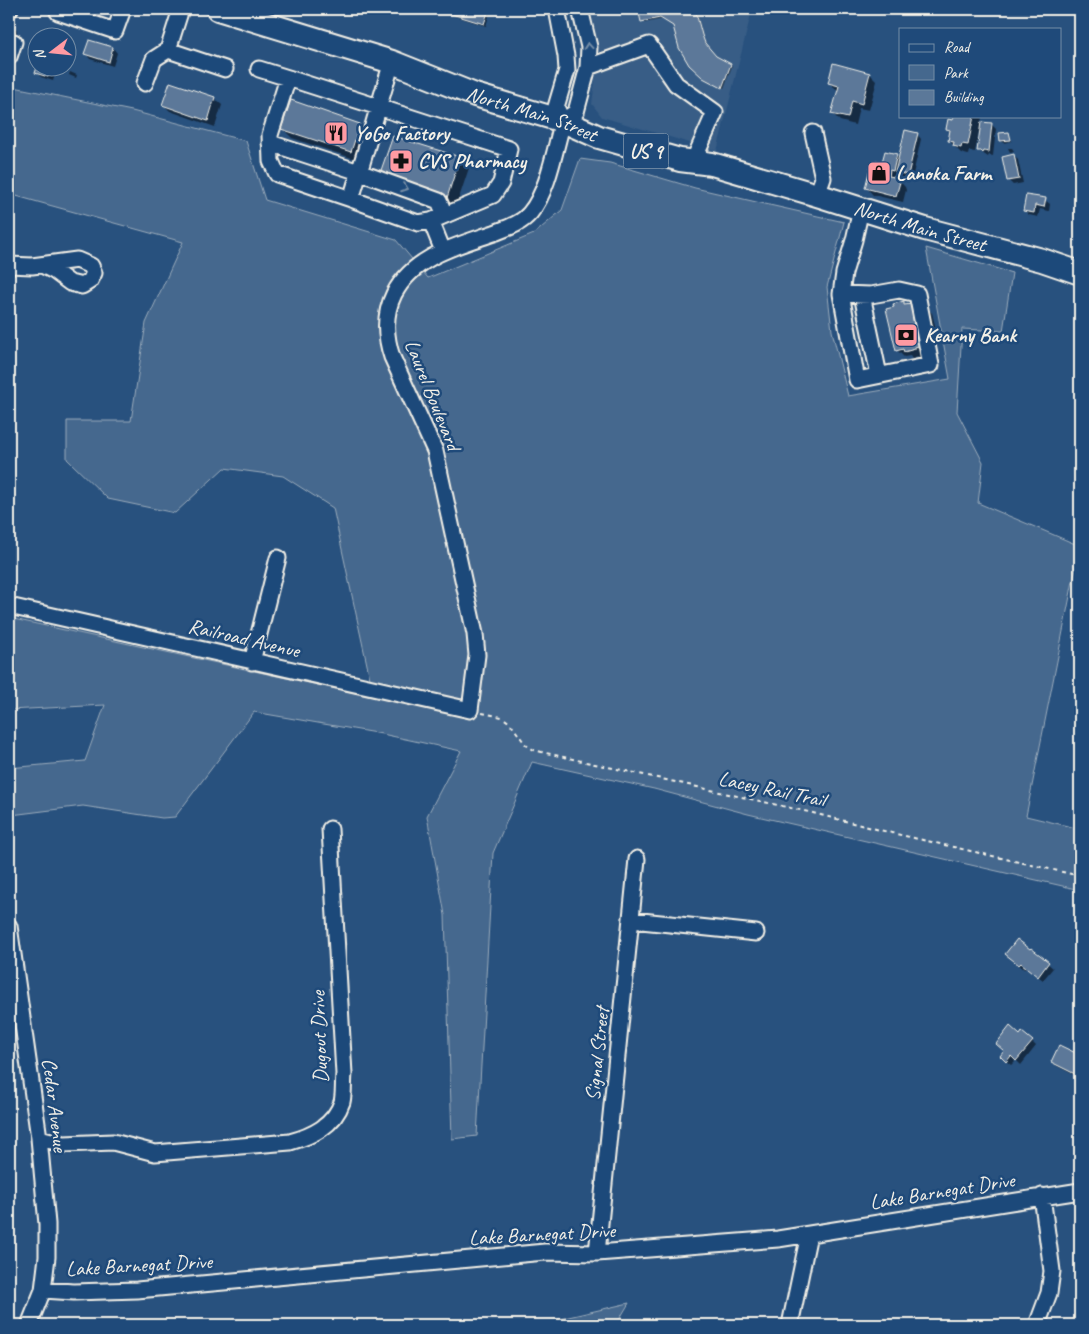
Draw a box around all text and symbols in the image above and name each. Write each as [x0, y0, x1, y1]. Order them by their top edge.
north arrow [28, 28, 78, 78]
legend [899, 28, 1062, 118]
text: Road [944, 38, 971, 57]
one-way arrow [583, 42, 594, 50]
text: N [30, 47, 49, 62]
text: Park [944, 64, 969, 83]
street label: North Main Street [463, 80, 603, 148]
text: Building [944, 88, 984, 107]
restaurant icon: YoGo Factory [323, 120, 349, 146]
place label: YoGo Factory [354, 120, 451, 146]
road number: US 9 [624, 134, 668, 168]
pharmacy icon: CVS Pharmacy [388, 148, 414, 174]
place label: CVS Pharmacy [418, 148, 528, 175]
shop icon: Lanoka Farm [866, 160, 892, 186]
place label: Lanoka Farm [896, 160, 993, 186]
one-way arrow [400, 182, 409, 192]
street label: North Main Street [851, 195, 991, 258]
bank icon: Kearny Bank [893, 322, 919, 348]
place label: Kearny Bank [924, 322, 1018, 348]
street label: Laurel Boulevard [399, 336, 468, 457]
street label: Railroad Avenue [186, 613, 304, 664]
street label: Lacey Rail Trail [716, 765, 831, 814]
street label: Dugout Drive [304, 989, 334, 1084]
street label: Signal Street [579, 1003, 615, 1102]
street label: Cedar Avenue [36, 1057, 74, 1154]
street label: Lake Barnegat Drive [868, 1166, 1018, 1215]
street label: Lake Barnegat Drive [468, 1217, 618, 1251]
street label: Lake Barnegat Drive [65, 1248, 215, 1282]

